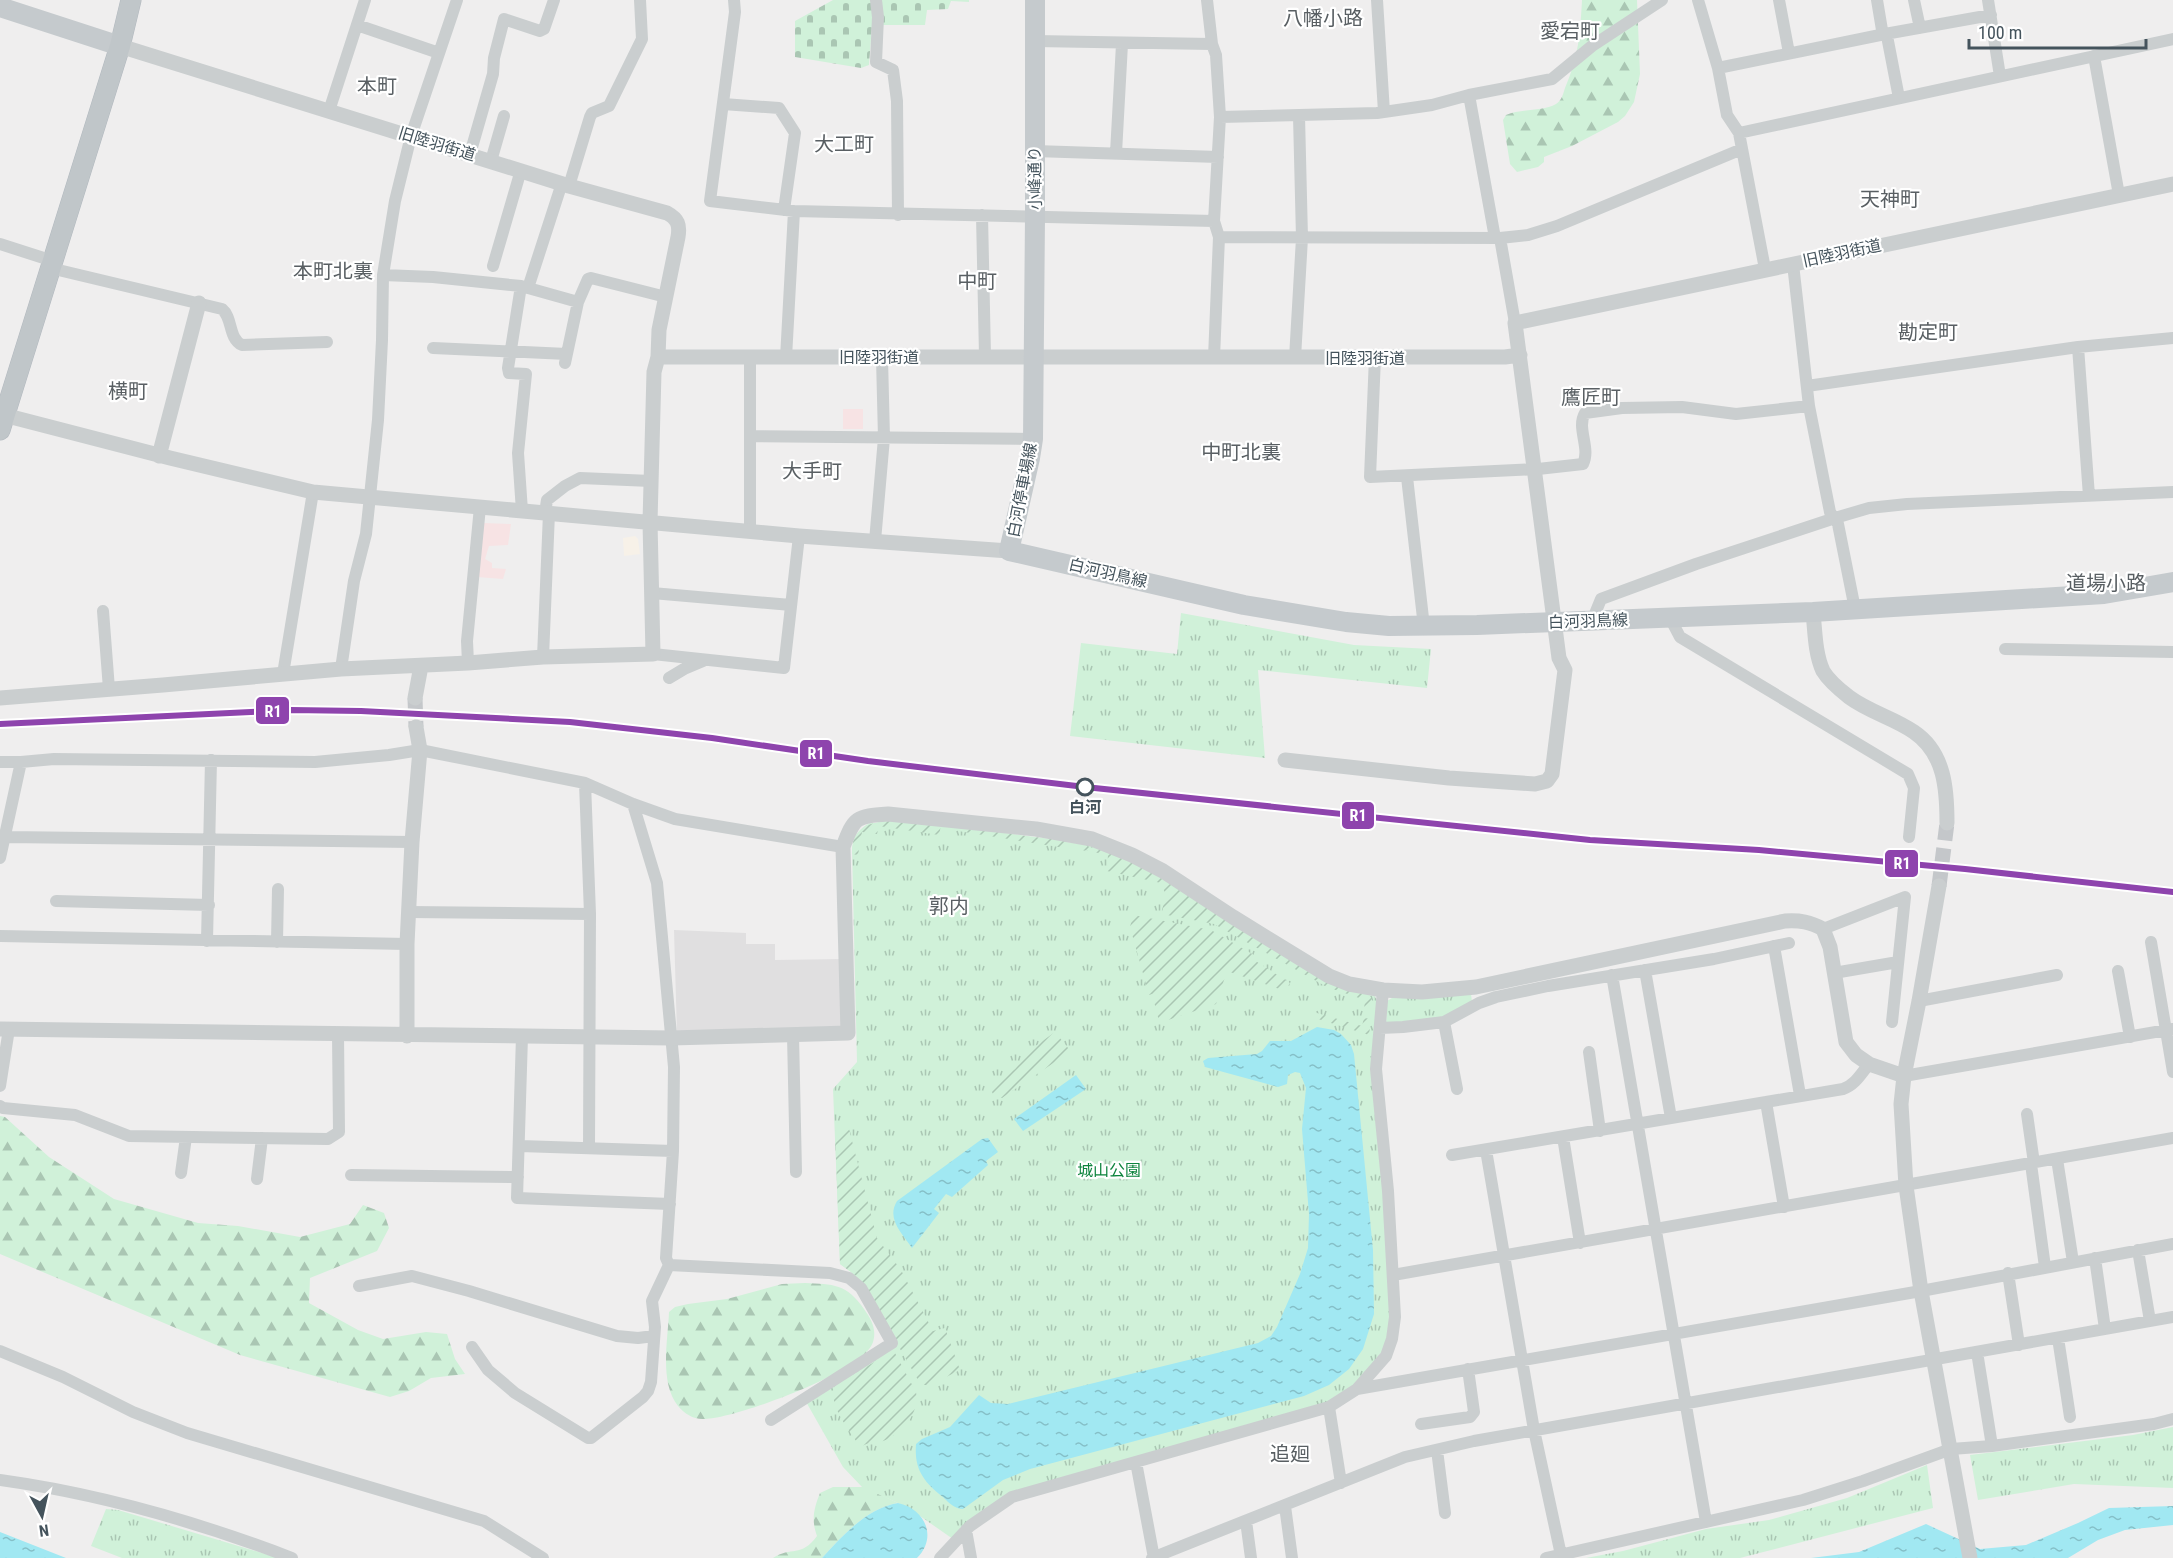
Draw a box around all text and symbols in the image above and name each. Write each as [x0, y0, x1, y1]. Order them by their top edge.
district label: 八幡小路 [1283, 6, 1363, 30]
scale bar [1969, 12, 2146, 50]
district label: 愛宕町 [1540, 19, 1600, 43]
text: 100 m [1978, 22, 2022, 43]
district label: 本町 [357, 74, 397, 98]
street label: 旧陸羽街道 [396, 123, 478, 165]
district label: 大工町 [814, 132, 874, 156]
street label: 小峰通り [1025, 146, 1045, 210]
district label: 天神町 [1860, 187, 1920, 211]
street label: 旧陸羽街道 [1801, 235, 1883, 271]
district label: 本町北裏 [293, 259, 373, 283]
district label: 中町 [957, 269, 997, 293]
district label: 勘定町 [1898, 320, 1958, 344]
street label: 旧陸羽街道 [839, 348, 919, 367]
street label: 旧陸羽街道 [1325, 349, 1405, 368]
district label: 横町 [108, 379, 148, 403]
district label: 鷹匠町 [1561, 385, 1621, 409]
district label: 中町北裏 [1201, 440, 1281, 464]
street label: 白河停車場線 [1004, 441, 1040, 539]
district label: 大手町 [782, 459, 842, 483]
street label: 白河羽鳥線 [1067, 555, 1149, 591]
district label: 道場小路 [2066, 571, 2146, 595]
street label: 白河羽鳥線 [1548, 610, 1628, 632]
line badge: R1 [255, 696, 290, 725]
text: R1 [265, 702, 281, 721]
line badge: R1 [799, 739, 833, 768]
text: R1 [808, 744, 824, 763]
marker: 白河 [1076, 778, 1094, 796]
place label: 白河 [1069, 798, 1101, 817]
line badge: R1 [1341, 801, 1375, 830]
text: R1 [1350, 806, 1366, 825]
line badge: R1 [1884, 849, 1919, 878]
text: R1 [1894, 854, 1910, 873]
district label: 郭内 [929, 894, 969, 918]
park label: 城山公園 [1077, 1161, 1141, 1180]
district label: 追廻 [1270, 1442, 1310, 1466]
north arrow [12, 1486, 72, 1546]
text: N [38, 1520, 50, 1540]

